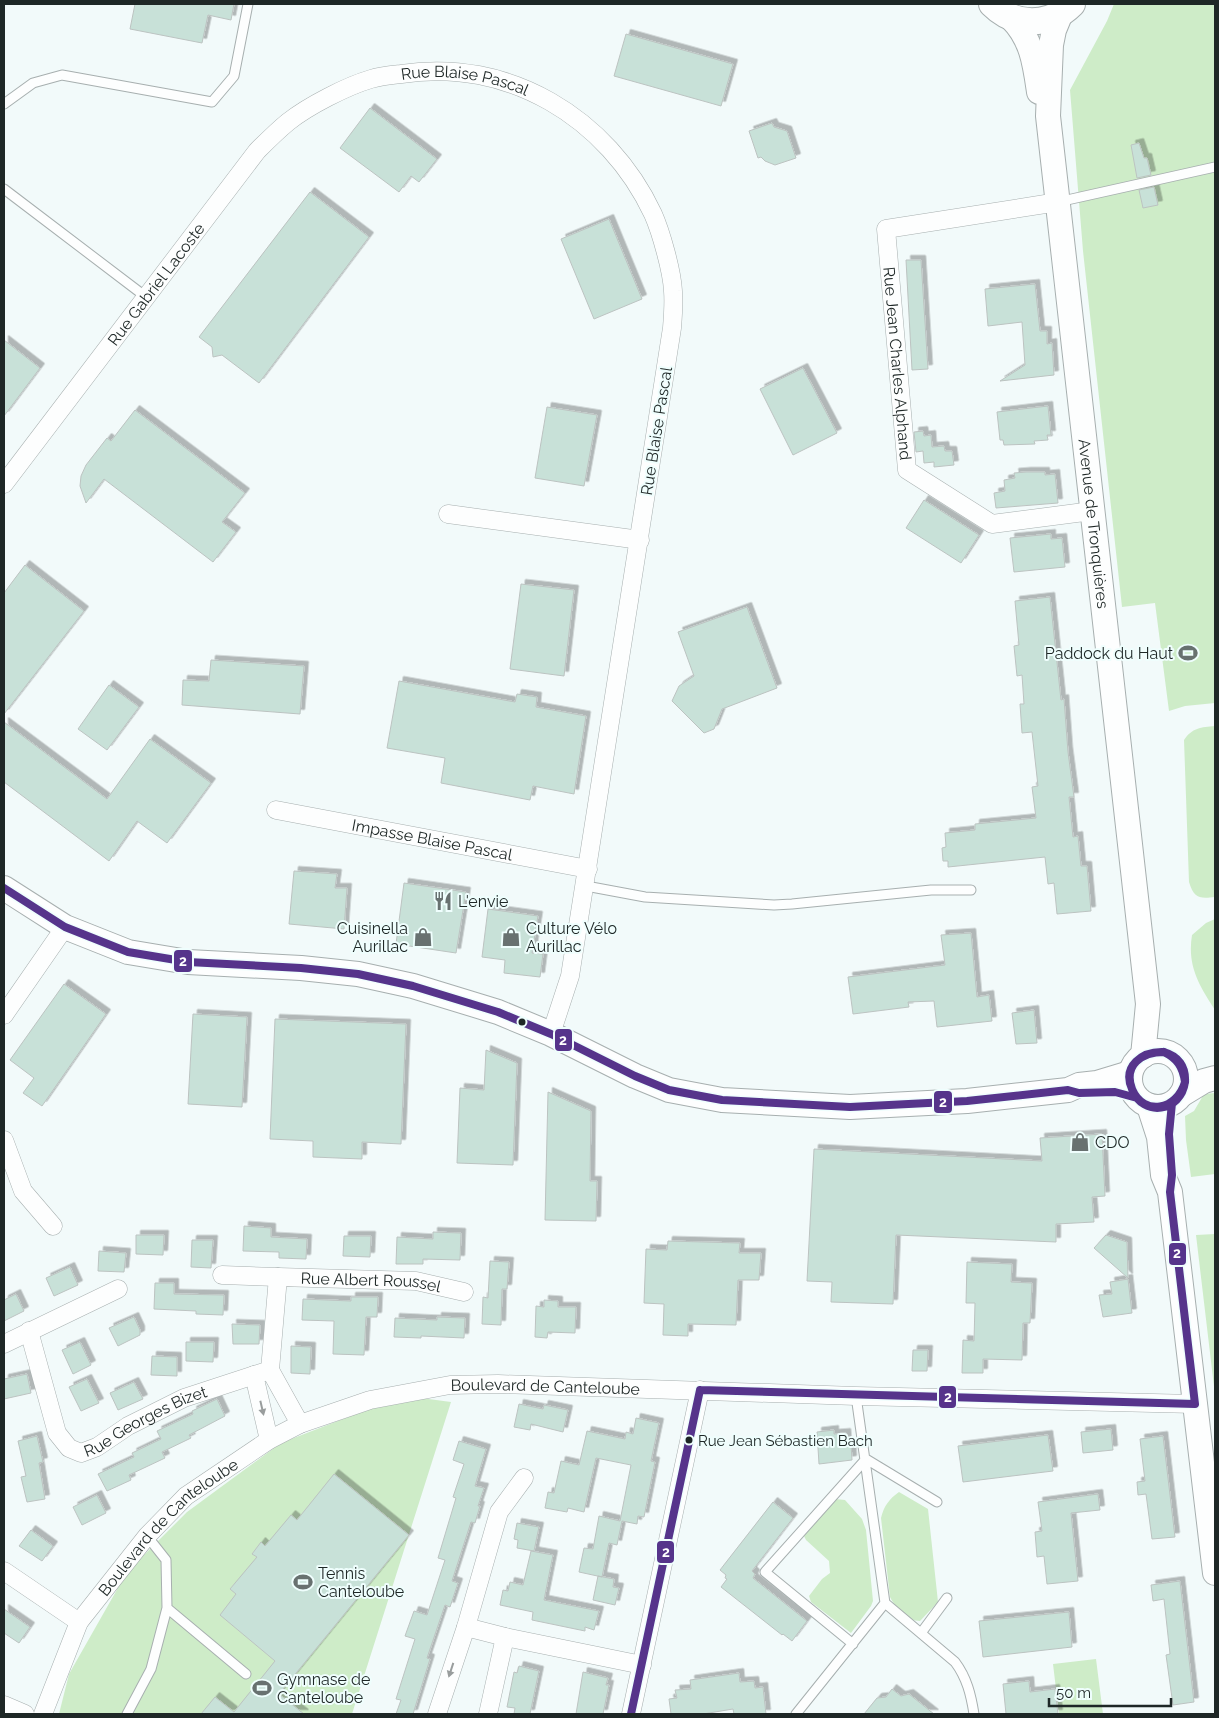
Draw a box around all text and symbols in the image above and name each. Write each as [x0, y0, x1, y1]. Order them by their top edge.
street label: Rue Blaise Pascal [400, 62, 532, 100]
street label: Rue Gabriel Lacoste [104, 220, 209, 349]
street label: Rue Jean Charles Alphand [879, 266, 915, 461]
street label: Rue Blaise Pascal [637, 365, 676, 497]
street label: Avenue de Tronquières [1074, 438, 1112, 610]
sports icon: Paddock du Haut [1177, 642, 1199, 664]
place label: Paddock du Haut [1045, 644, 1174, 663]
street label: Impasse Blaise Pascal [350, 816, 515, 865]
restaurant icon: L'envie [432, 890, 454, 912]
place label: L'envie [458, 892, 508, 911]
place label: Cuisinella Aurillac [337, 919, 408, 956]
place label: Culture Vélo Aurillac [526, 919, 617, 956]
shop icon: Cuisinella Aurillac [412, 926, 434, 948]
shop icon: Culture Vélo Aurillac [500, 926, 522, 948]
line badge: 2 [173, 949, 193, 973]
text: 2 [179, 953, 187, 969]
unlabelled marker [517, 1017, 527, 1027]
line badge: 2 [554, 1028, 573, 1052]
text: 2 [559, 1032, 567, 1048]
line badge: 2 [933, 1090, 953, 1114]
text: 2 [939, 1094, 947, 1110]
shop icon: CDO [1069, 1131, 1091, 1153]
place label: CDO [1095, 1133, 1129, 1152]
line badge: 2 [1168, 1242, 1187, 1266]
text: 2 [1173, 1245, 1181, 1261]
street label: Rue Albert Roussel [300, 1269, 443, 1297]
street label: Boulevard de Canteloube [450, 1375, 640, 1399]
street label: Rue Georges Bizet [81, 1382, 210, 1461]
line badge: 2 [938, 1385, 957, 1409]
text: 2 [944, 1389, 952, 1405]
one-way arrow [258, 1400, 266, 1416]
place label: Rue Jean Sébastien Bach [698, 1432, 873, 1450]
marker: Rue Jean Sébastien Bach [684, 1435, 694, 1445]
street label: Boulevard de Canteloube [95, 1455, 242, 1600]
line badge: 2 [656, 1540, 675, 1564]
text: 2 [662, 1544, 670, 1560]
place label: Tennis Canteloube [318, 1564, 404, 1601]
sports icon: Tennis Canteloube [292, 1571, 314, 1593]
one-way arrow [447, 1663, 454, 1678]
place label: Gymnase de Canteloube [277, 1670, 370, 1707]
scale bar [1049, 1676, 1172, 1708]
sports icon: Gymnase de Canteloube [251, 1677, 273, 1699]
text: 50 m [1056, 1684, 1091, 1702]

